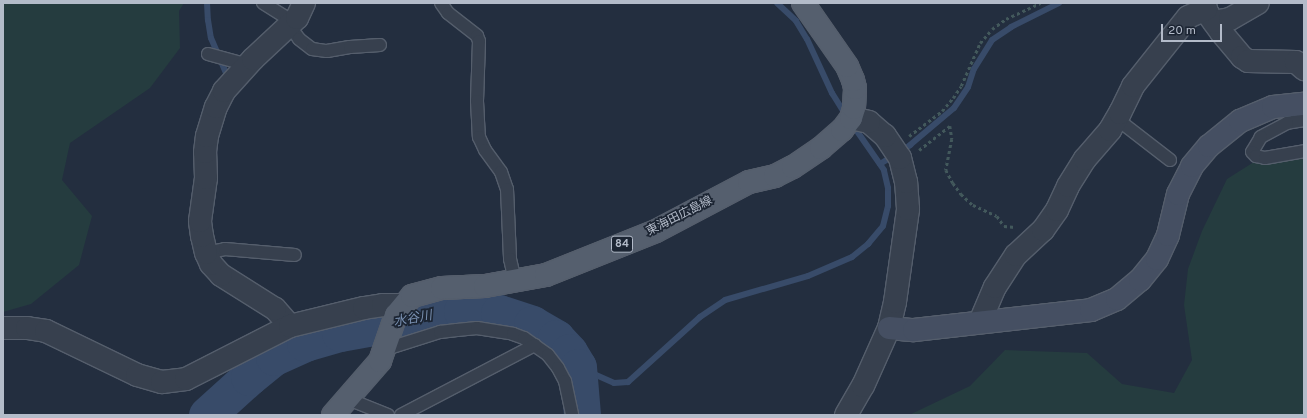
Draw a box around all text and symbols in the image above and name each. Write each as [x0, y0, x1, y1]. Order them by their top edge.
scale bar [1163, 16, 1224, 42]
text: 20 m [1168, 23, 1196, 39]
street label: 東海田広島線 [645, 194, 715, 240]
road number: 84 [611, 235, 633, 253]
water label: 水谷川 [392, 309, 434, 331]

